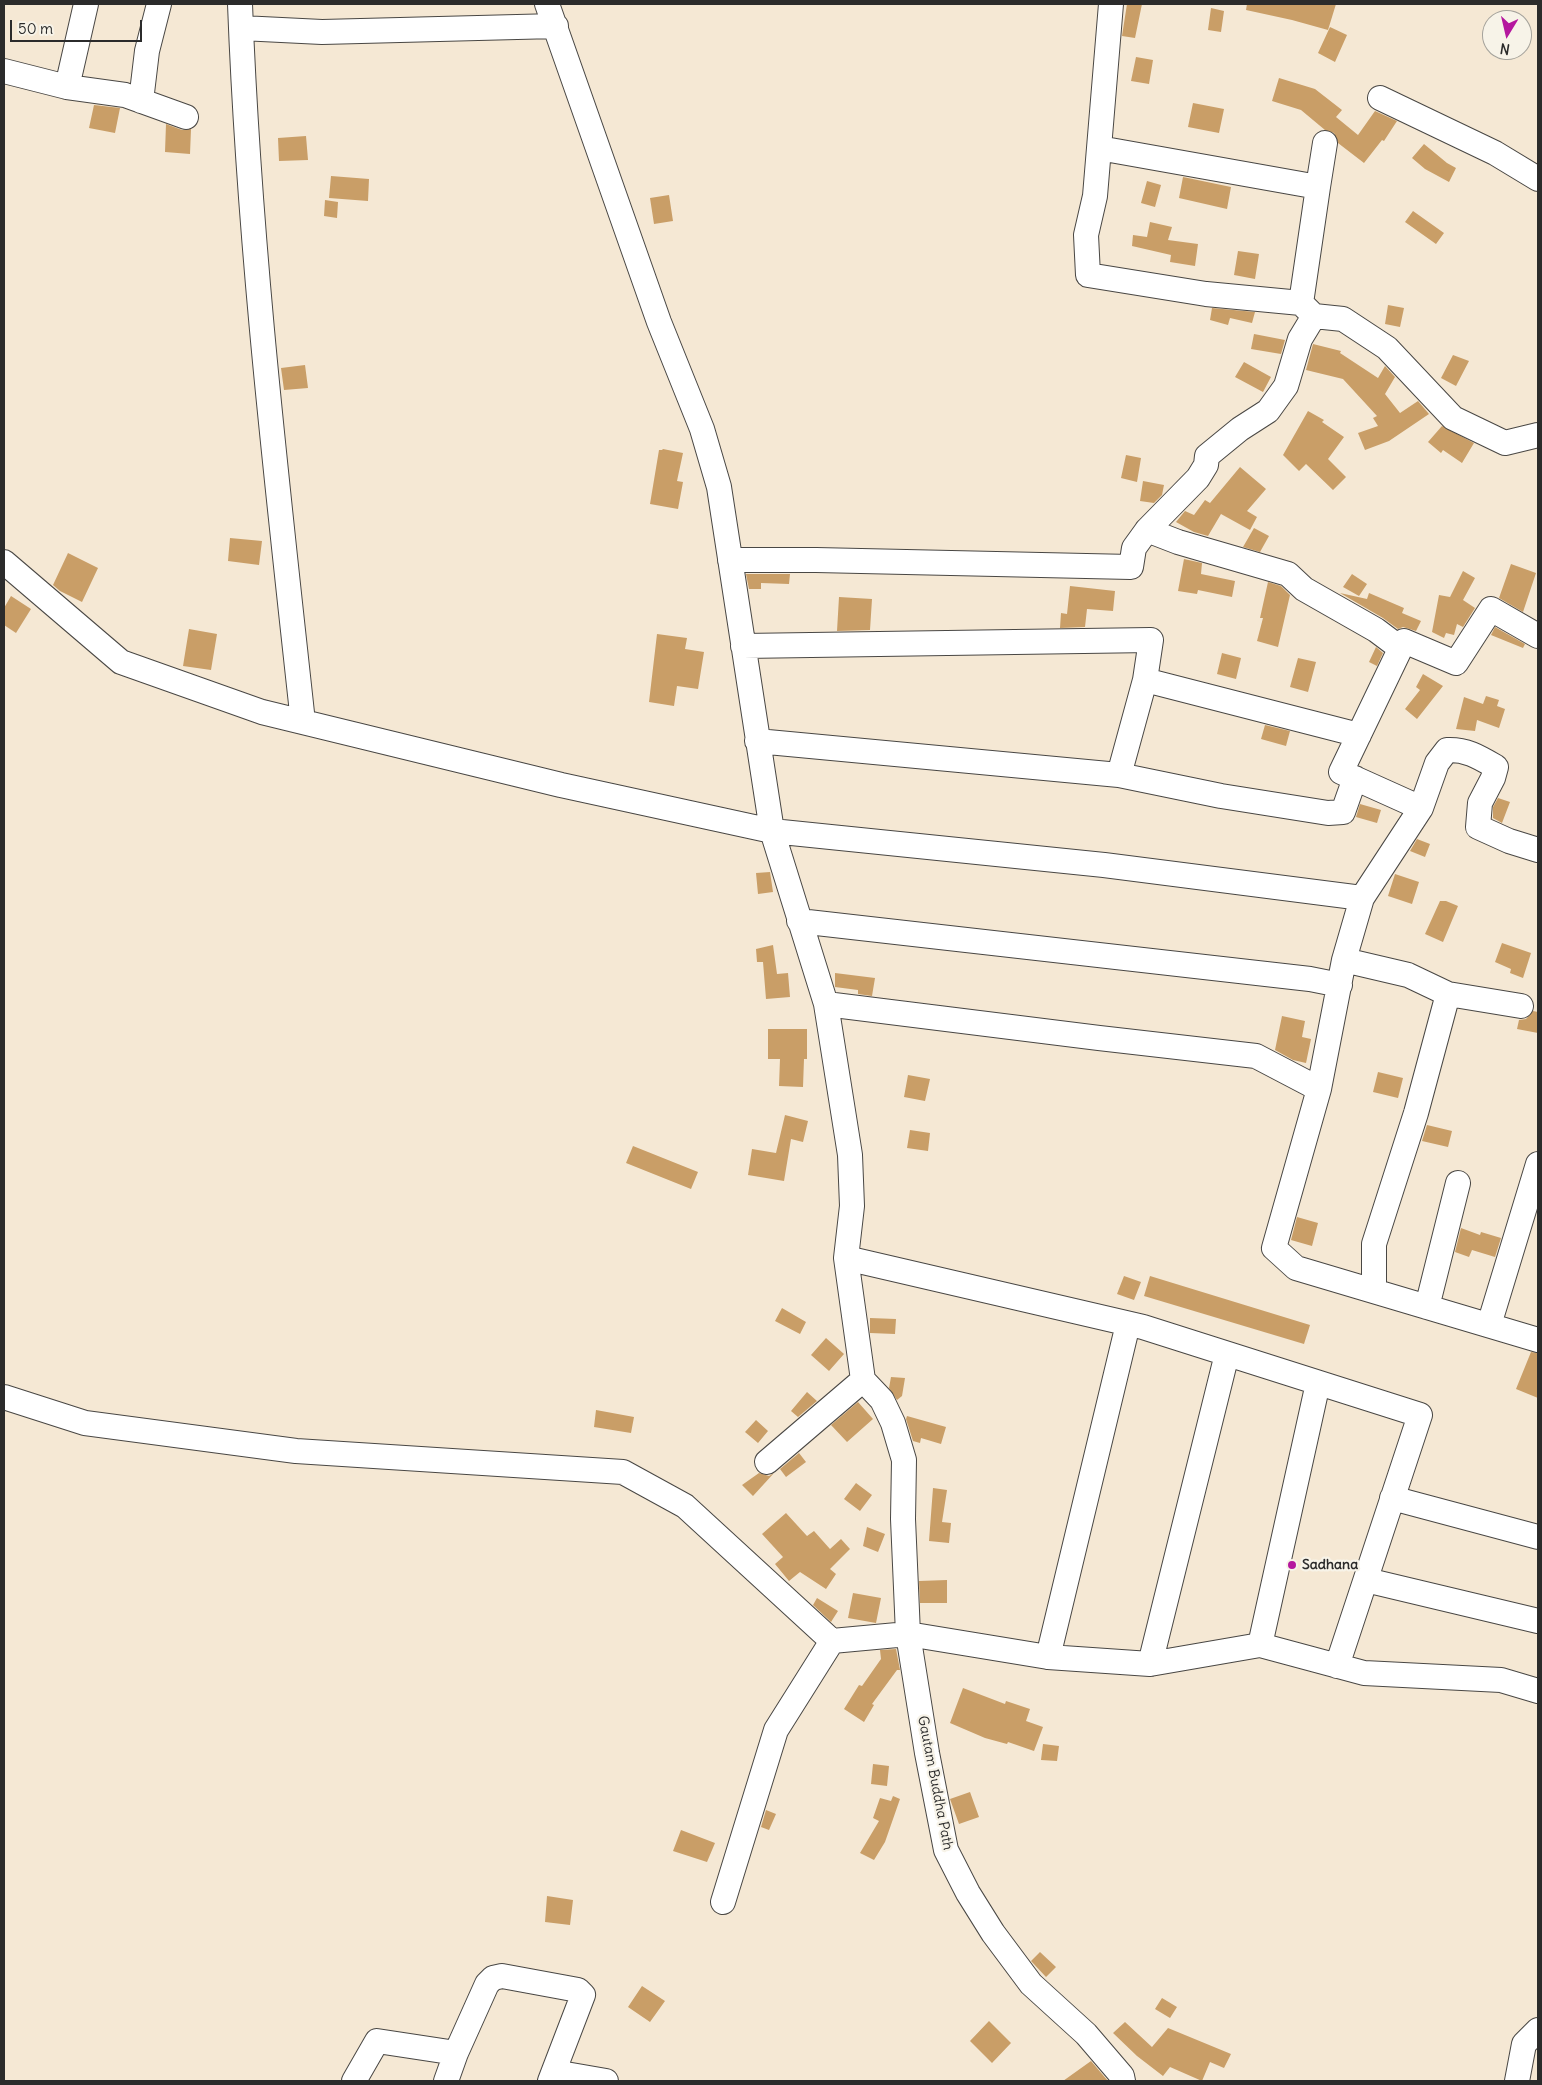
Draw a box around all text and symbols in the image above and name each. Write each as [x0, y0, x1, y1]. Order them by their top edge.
scale bar [12, 10, 145, 42]
north arrow [1482, 10, 1532, 60]
text: 50 m [18, 19, 53, 38]
text: N [1499, 39, 1511, 58]
place label: Sadhana [1302, 1557, 1358, 1573]
marker: Sadhana [1286, 1559, 1298, 1571]
street label: Gautam Buddha Path [914, 1714, 956, 1852]

